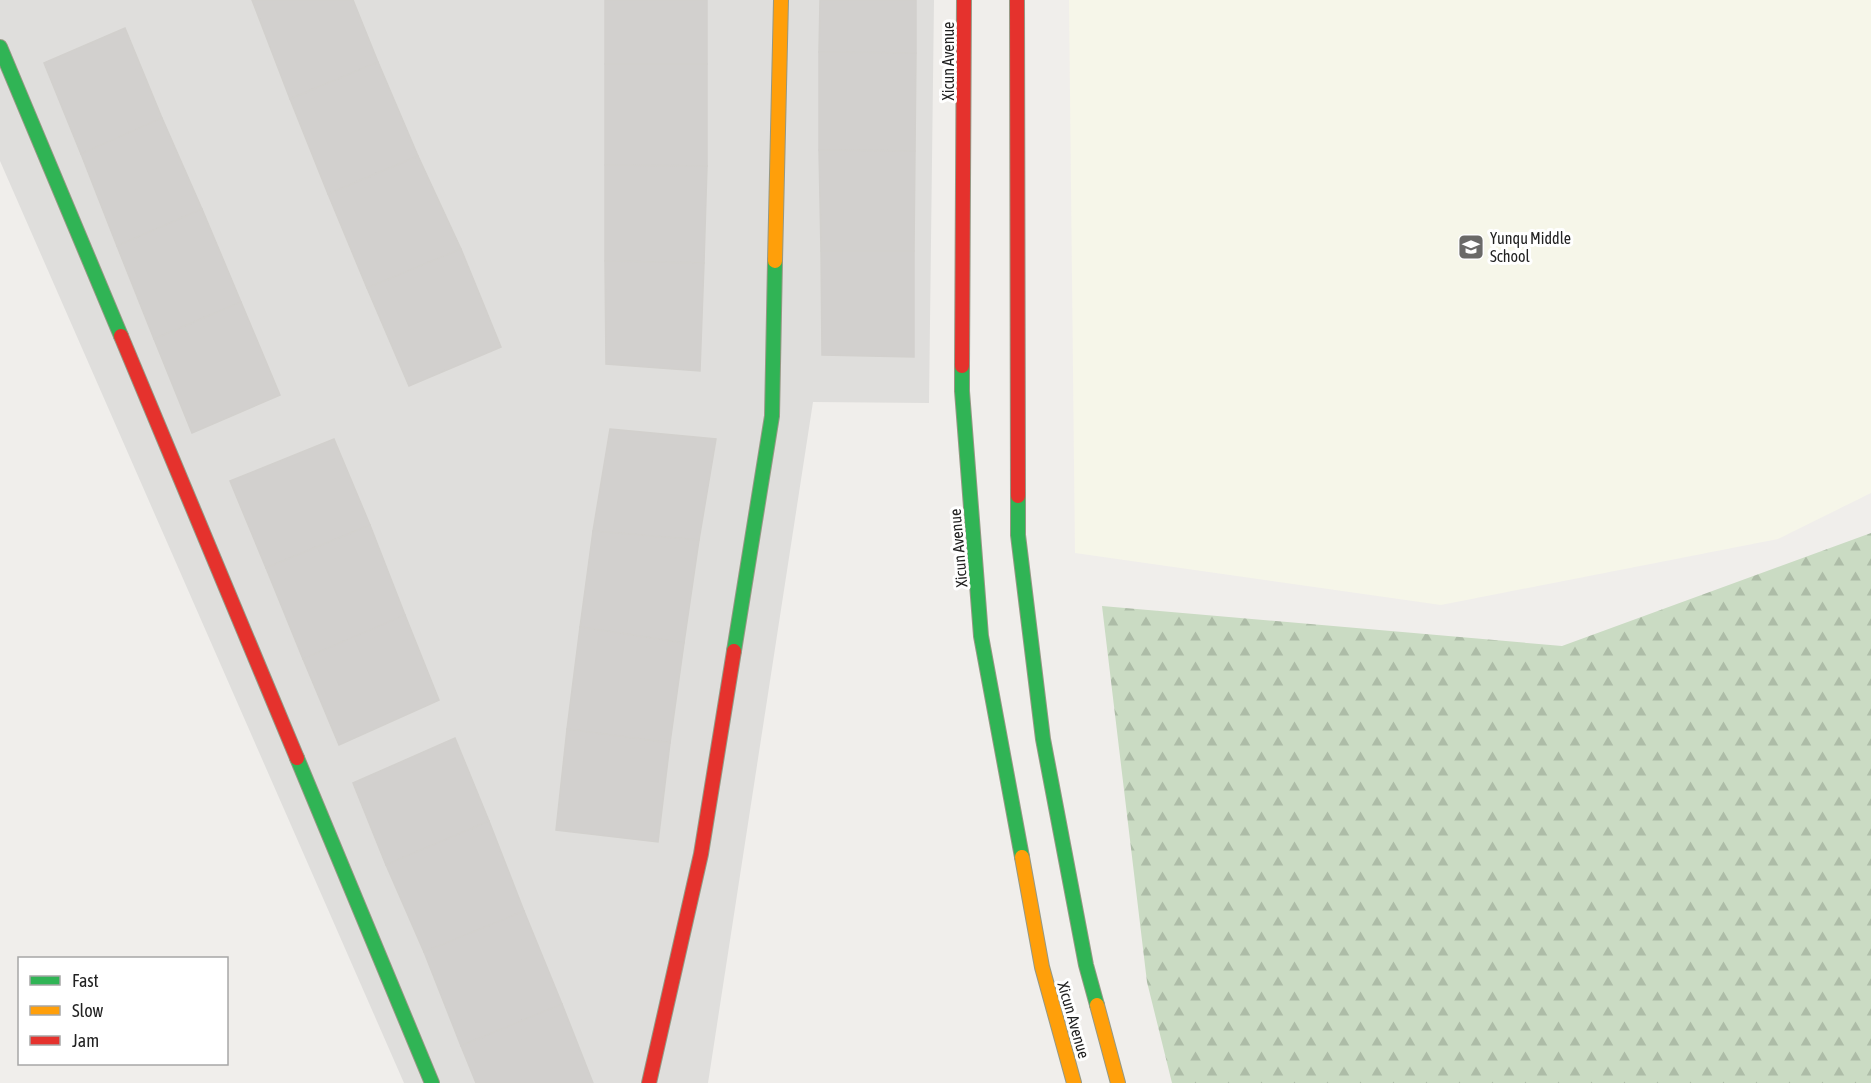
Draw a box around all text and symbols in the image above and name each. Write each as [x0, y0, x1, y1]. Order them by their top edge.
street label: Xicun Avenue [939, 22, 957, 100]
place label: Yunqu Middle School [1490, 229, 1571, 265]
school or university icon: Yunqu Middle School [1456, 232, 1486, 262]
street label: Xicun Avenue [946, 508, 970, 588]
legend [18, 957, 228, 1065]
text: Fast [72, 970, 99, 991]
street label: Xicun Avenue [1054, 980, 1094, 1060]
text: Slow [72, 1000, 103, 1021]
text: Jam [72, 1030, 99, 1051]

